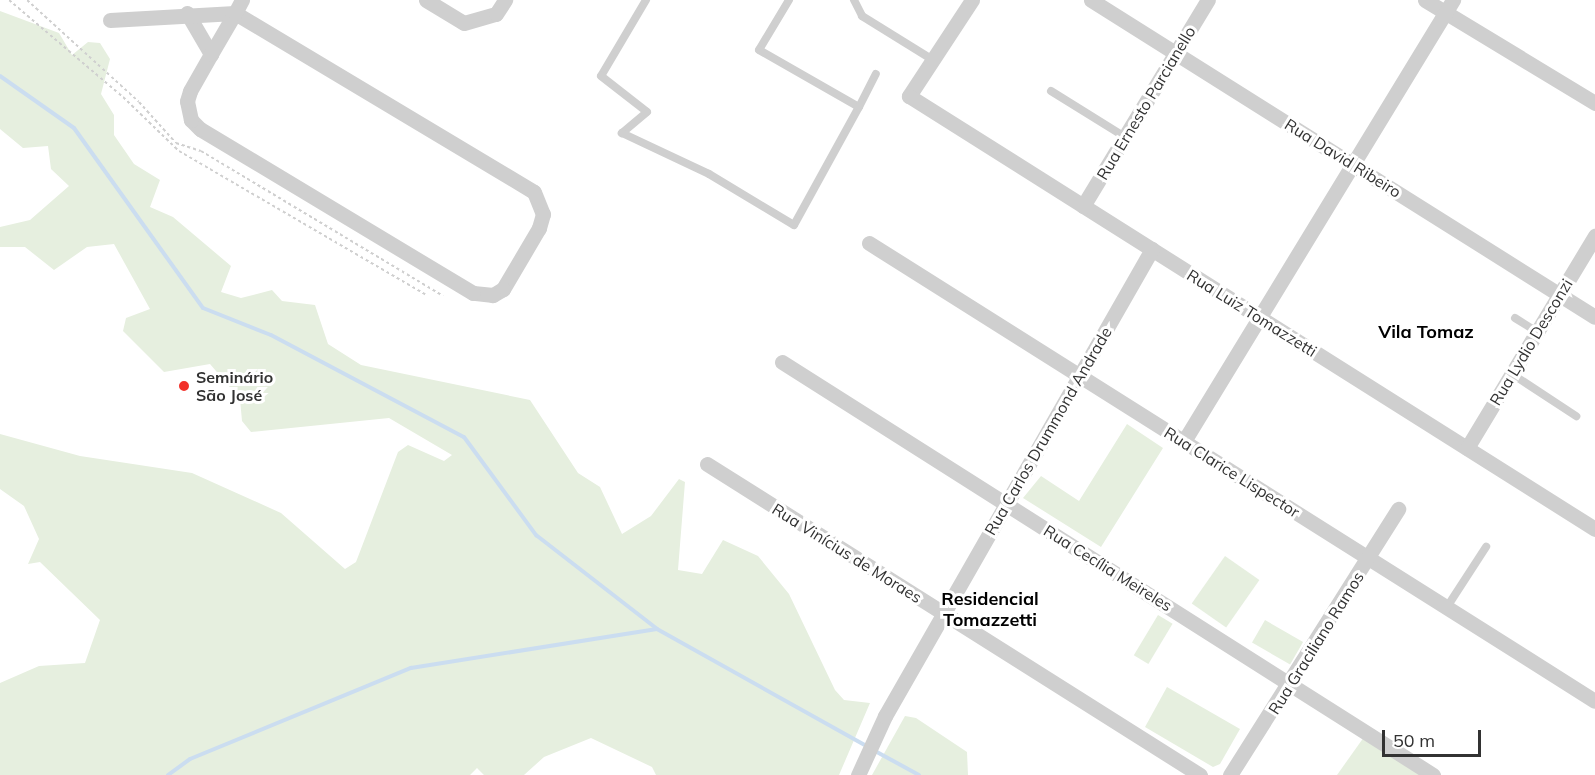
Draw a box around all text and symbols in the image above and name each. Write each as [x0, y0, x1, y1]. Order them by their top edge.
street label: Rua Ernesto Parcianello [1093, 23, 1199, 183]
street label: Rua David Ribeiro [1281, 114, 1405, 202]
street label: Rua Luiz Tomazzetti [1184, 265, 1320, 361]
street label: Rua Lydio Desconzi [1486, 275, 1576, 409]
district label: Vila Tomaz [1378, 321, 1474, 343]
street label: Rua Carlos Drummond Andrade [980, 324, 1116, 538]
place label: Seminário São José [196, 367, 273, 405]
marker: Seminário São José [177, 379, 191, 393]
street label: Rua Clarice Lispector [1161, 423, 1303, 521]
street label: Rua Vinícius de Moraes [769, 499, 925, 607]
street label: Rua Cecília Meireles [1040, 521, 1176, 615]
street label: Rua Graciliano Ramos [1264, 568, 1368, 718]
district label: Residencial Tomazzetti [941, 589, 1039, 632]
scale bar [1385, 718, 1484, 756]
text: 50 m [1393, 729, 1435, 752]

